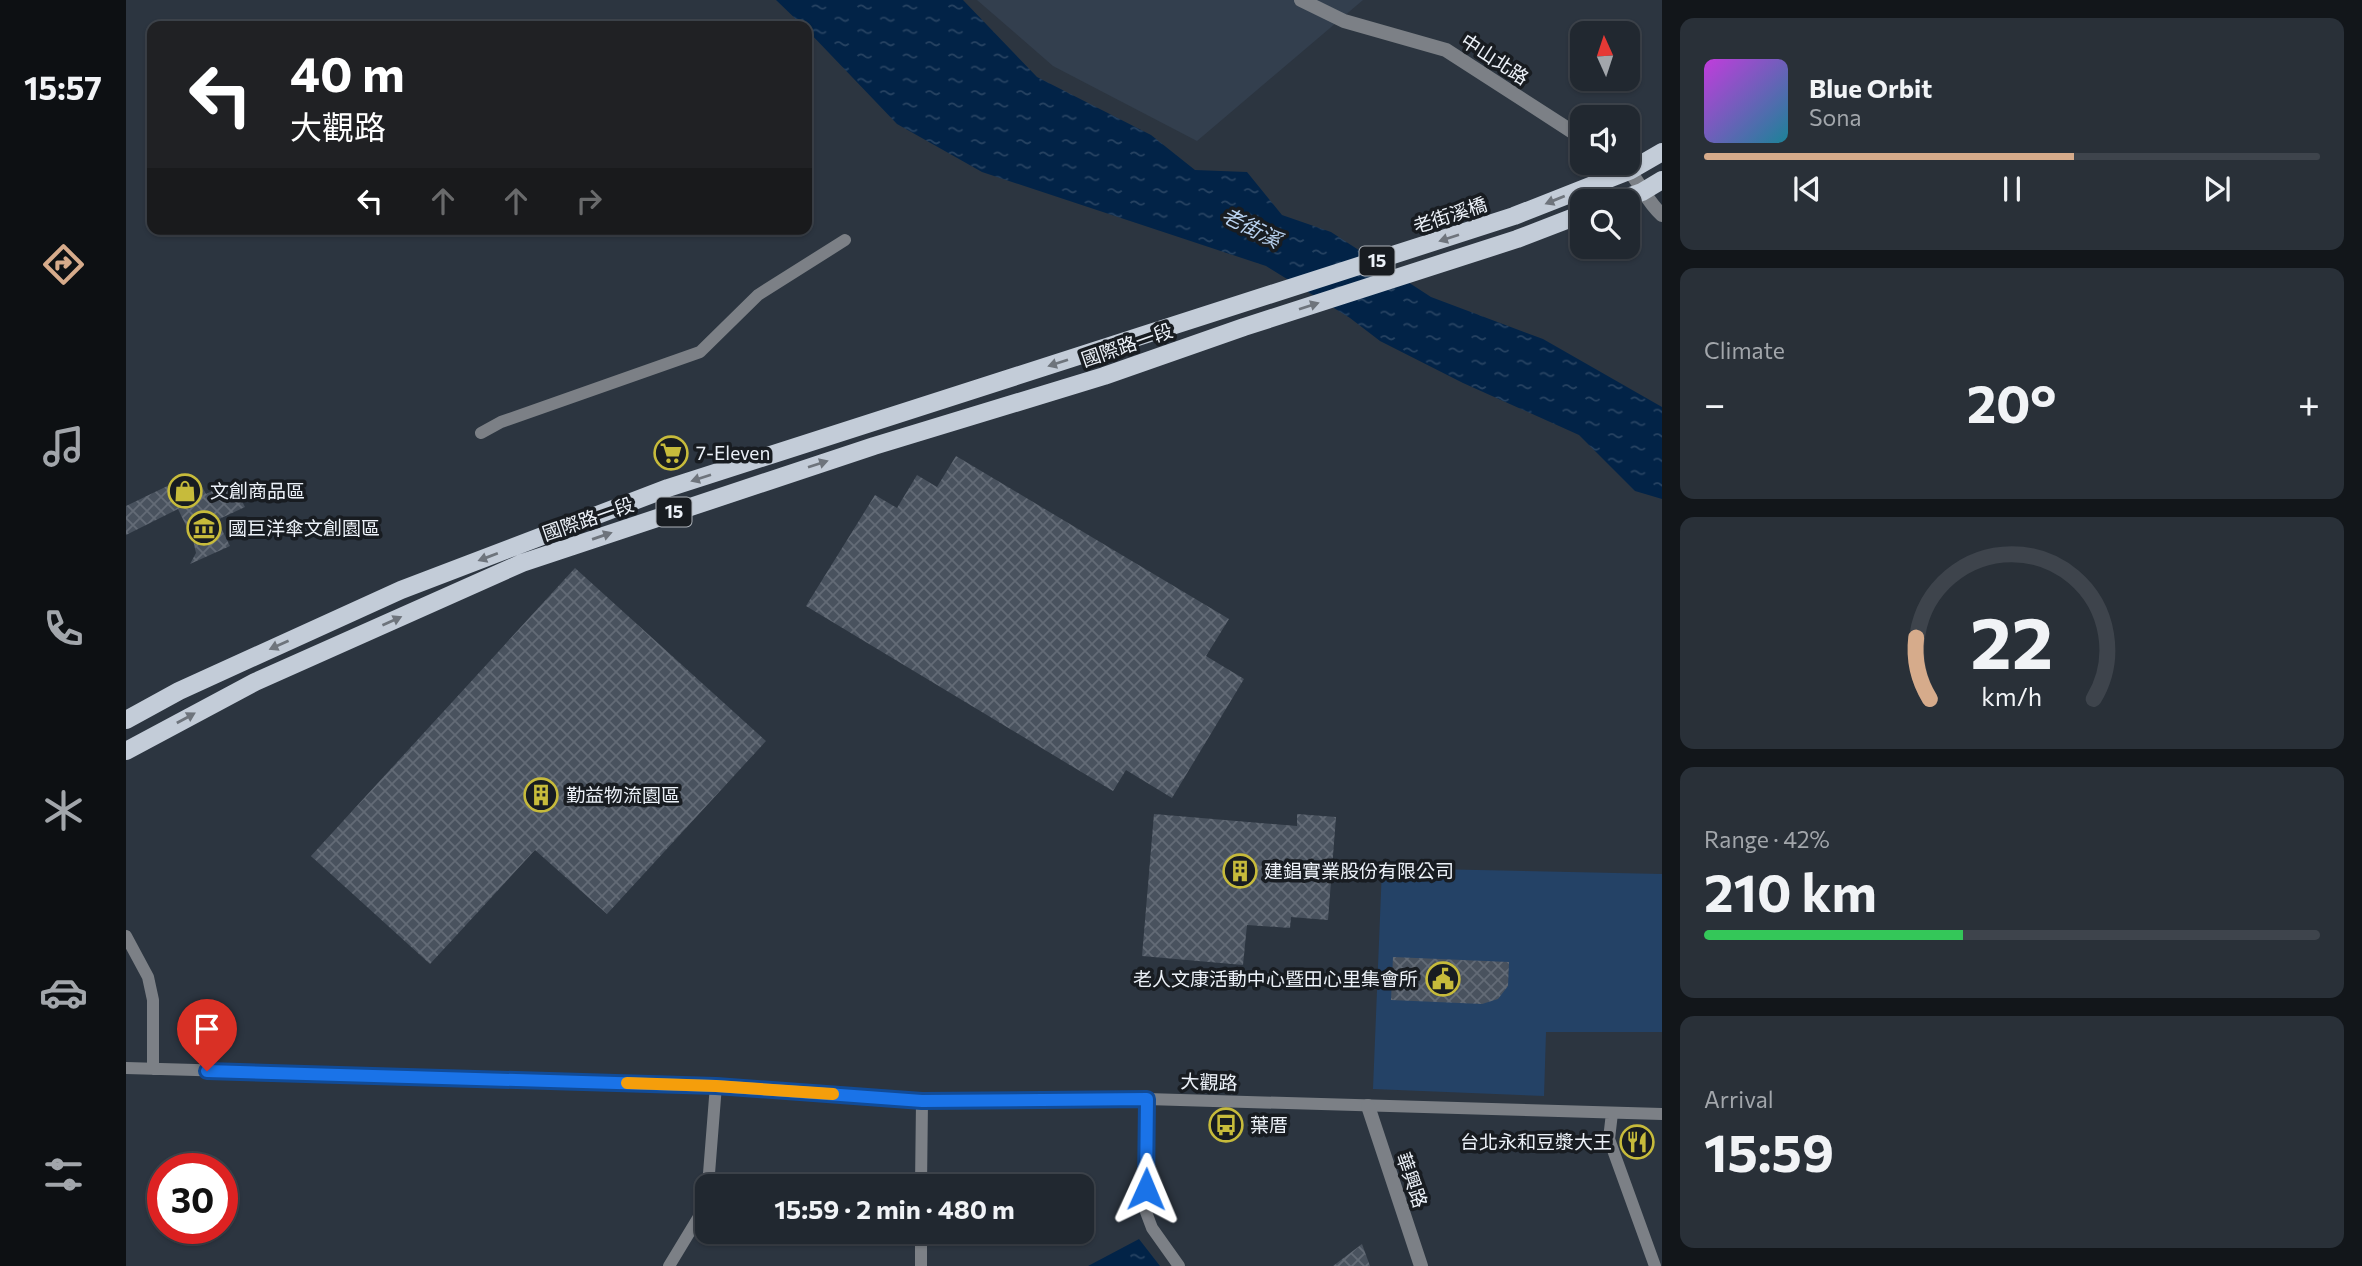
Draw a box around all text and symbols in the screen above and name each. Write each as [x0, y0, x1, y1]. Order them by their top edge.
north arrow [1570, 21, 1640, 91]
map controls [1570, 21, 1640, 259]
street label: 中山北路 [1457, 28, 1533, 89]
text: 40 m [290, 42, 405, 102]
icon: left [175, 49, 266, 140]
text: 15:57 [24, 67, 102, 107]
text: Blue Orbit [1809, 72, 1932, 103]
text: Sona [1809, 103, 1861, 131]
button: sound [1570, 105, 1640, 175]
text: 大觀路 [290, 106, 386, 146]
icon: previous [1788, 170, 1826, 208]
icon: pause [1993, 170, 2031, 208]
icon: next [2198, 170, 2236, 208]
icon: left [351, 182, 389, 220]
icon: ahead [424, 182, 462, 220]
icon: ahead [497, 182, 535, 220]
icon: right [570, 182, 608, 220]
button: search [1570, 189, 1640, 259]
street label: 老街溪橋 [1410, 192, 1490, 237]
one-way arrow [1545, 195, 1566, 206]
water label: 老街溪 [1218, 201, 1288, 253]
one-way arrow [1439, 233, 1460, 243]
icon: directions [39, 240, 88, 289]
road number: 15 [1360, 246, 1394, 276]
one-way arrow [1299, 300, 1320, 311]
street label: 國際路一段 [1078, 318, 1176, 371]
text: Climate [1704, 336, 1785, 364]
one-way arrow [1047, 359, 1068, 369]
text: 20° [1967, 370, 2057, 434]
text: − [1704, 379, 1726, 426]
text: + [2298, 379, 2320, 426]
icon: music [39, 422, 88, 471]
supermarket icon: 7-Eleven [652, 434, 690, 472]
place label: 7-Eleven [696, 441, 770, 464]
one-way arrow [808, 459, 829, 469]
shop icon: 文創商品區 [166, 472, 204, 510]
one-way arrow [691, 473, 712, 483]
place label: 文創商品區 [210, 479, 305, 502]
street label: 國際路一段 [539, 492, 637, 545]
road number: 15 [656, 498, 692, 526]
museum icon: 國巨洋傘文創園區 [185, 509, 223, 547]
place label: 國巨洋傘文創園區 [228, 516, 380, 539]
one-way arrow [592, 530, 613, 541]
one-way arrow [478, 552, 499, 563]
text: 22 [1971, 595, 2053, 684]
icon: phone [39, 604, 88, 653]
one-way arrow [381, 615, 402, 626]
one-way arrow [269, 640, 289, 651]
text: km/h [1982, 681, 2042, 711]
one-way arrow [176, 712, 195, 724]
building icon: 勤益物流園區 [522, 776, 560, 814]
place label: 勤益物流園區 [566, 783, 680, 806]
icon: climate [39, 786, 88, 835]
text: Range · 42% [1704, 825, 1830, 853]
building icon: 建錩實業股份有限公司 [1221, 852, 1259, 890]
place label: 建錩實業股份有限公司 [1264, 859, 1454, 882]
text: 210 km [1704, 859, 1877, 923]
public building icon: 老人文康活動中心暨田心里集會所 [1424, 960, 1462, 998]
place label: 老人文康活動中心暨田心里集會所 [1133, 967, 1418, 990]
icon: car [39, 968, 88, 1017]
pin [177, 999, 237, 1071]
icon: arrive [188, 1010, 226, 1048]
street label: 大觀路 [1180, 1069, 1238, 1094]
text: Arrival [1704, 1085, 1774, 1113]
bus stop icon: 葉厝 [1207, 1106, 1245, 1144]
place label: 葉厝 [1250, 1113, 1288, 1136]
text: 15:59 [1704, 1119, 1834, 1183]
restaurant icon: 台北永和豆漿大王 [1618, 1123, 1656, 1161]
place label: 台北永和豆漿大王 [1460, 1130, 1612, 1153]
street label: 華興路 [1392, 1149, 1433, 1211]
icon: filters [39, 1150, 88, 1199]
position arrow [1109, 1152, 1183, 1226]
speed limit sign: 30 [147, 1153, 238, 1244]
text: 15:59 · 2 min · 480 m [774, 1193, 1015, 1224]

